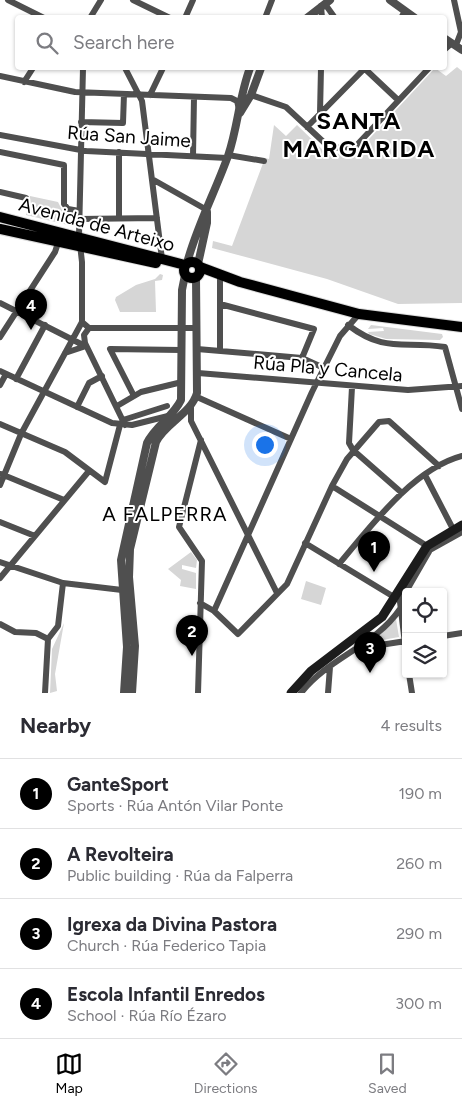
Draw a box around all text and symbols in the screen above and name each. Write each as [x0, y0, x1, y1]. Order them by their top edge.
search box [15, 15, 447, 70]
icon: search [33, 29, 61, 57]
text: Search here [73, 31, 175, 54]
district label: SANTA MARGARIDA [283, 106, 435, 163]
street label: Rúa San Jaime [66, 121, 192, 152]
street label: Avenida de Arteixo [16, 193, 177, 256]
pin: 4 [15, 289, 47, 330]
street label: Rúa Pla y Cancela [252, 351, 404, 386]
your location [252, 432, 278, 458]
district label: A FALPERRA [102, 502, 228, 526]
pin: 1 [358, 531, 390, 572]
map controls [402, 588, 447, 678]
button: locate [402, 588, 447, 633]
pin: 2 [176, 615, 208, 656]
pin: 3 [354, 632, 386, 673]
button: layers [402, 633, 447, 678]
text: Nearby [20, 713, 91, 738]
text: 4 results [381, 716, 442, 735]
text: GanteSport [67, 773, 169, 796]
text: 1 [33, 784, 39, 803]
text: 190 m [399, 784, 442, 803]
text: Sports · Rúa Antón Vilar Ponte [67, 796, 283, 815]
text: A Revolteira [67, 843, 174, 866]
text: 2 [31, 854, 41, 873]
text: 260 m [396, 854, 442, 873]
text: Public building · Rúa da Falperra [67, 866, 293, 885]
text: Igrexa da Divina Pastora [67, 913, 277, 936]
text: 3 [32, 924, 40, 943]
text: 290 m [396, 924, 442, 943]
text: Church · Rúa Federico Tapia [67, 936, 266, 955]
text: Escola Infantil Enredos [67, 983, 265, 1006]
text: 4 [31, 994, 41, 1013]
text: 300 m [395, 994, 442, 1013]
text: School · Rúa Río Ézaro [67, 1006, 227, 1025]
tab: Map [55, 1050, 83, 1097]
tab: Directions [194, 1050, 258, 1097]
tab: Saved [368, 1050, 407, 1097]

